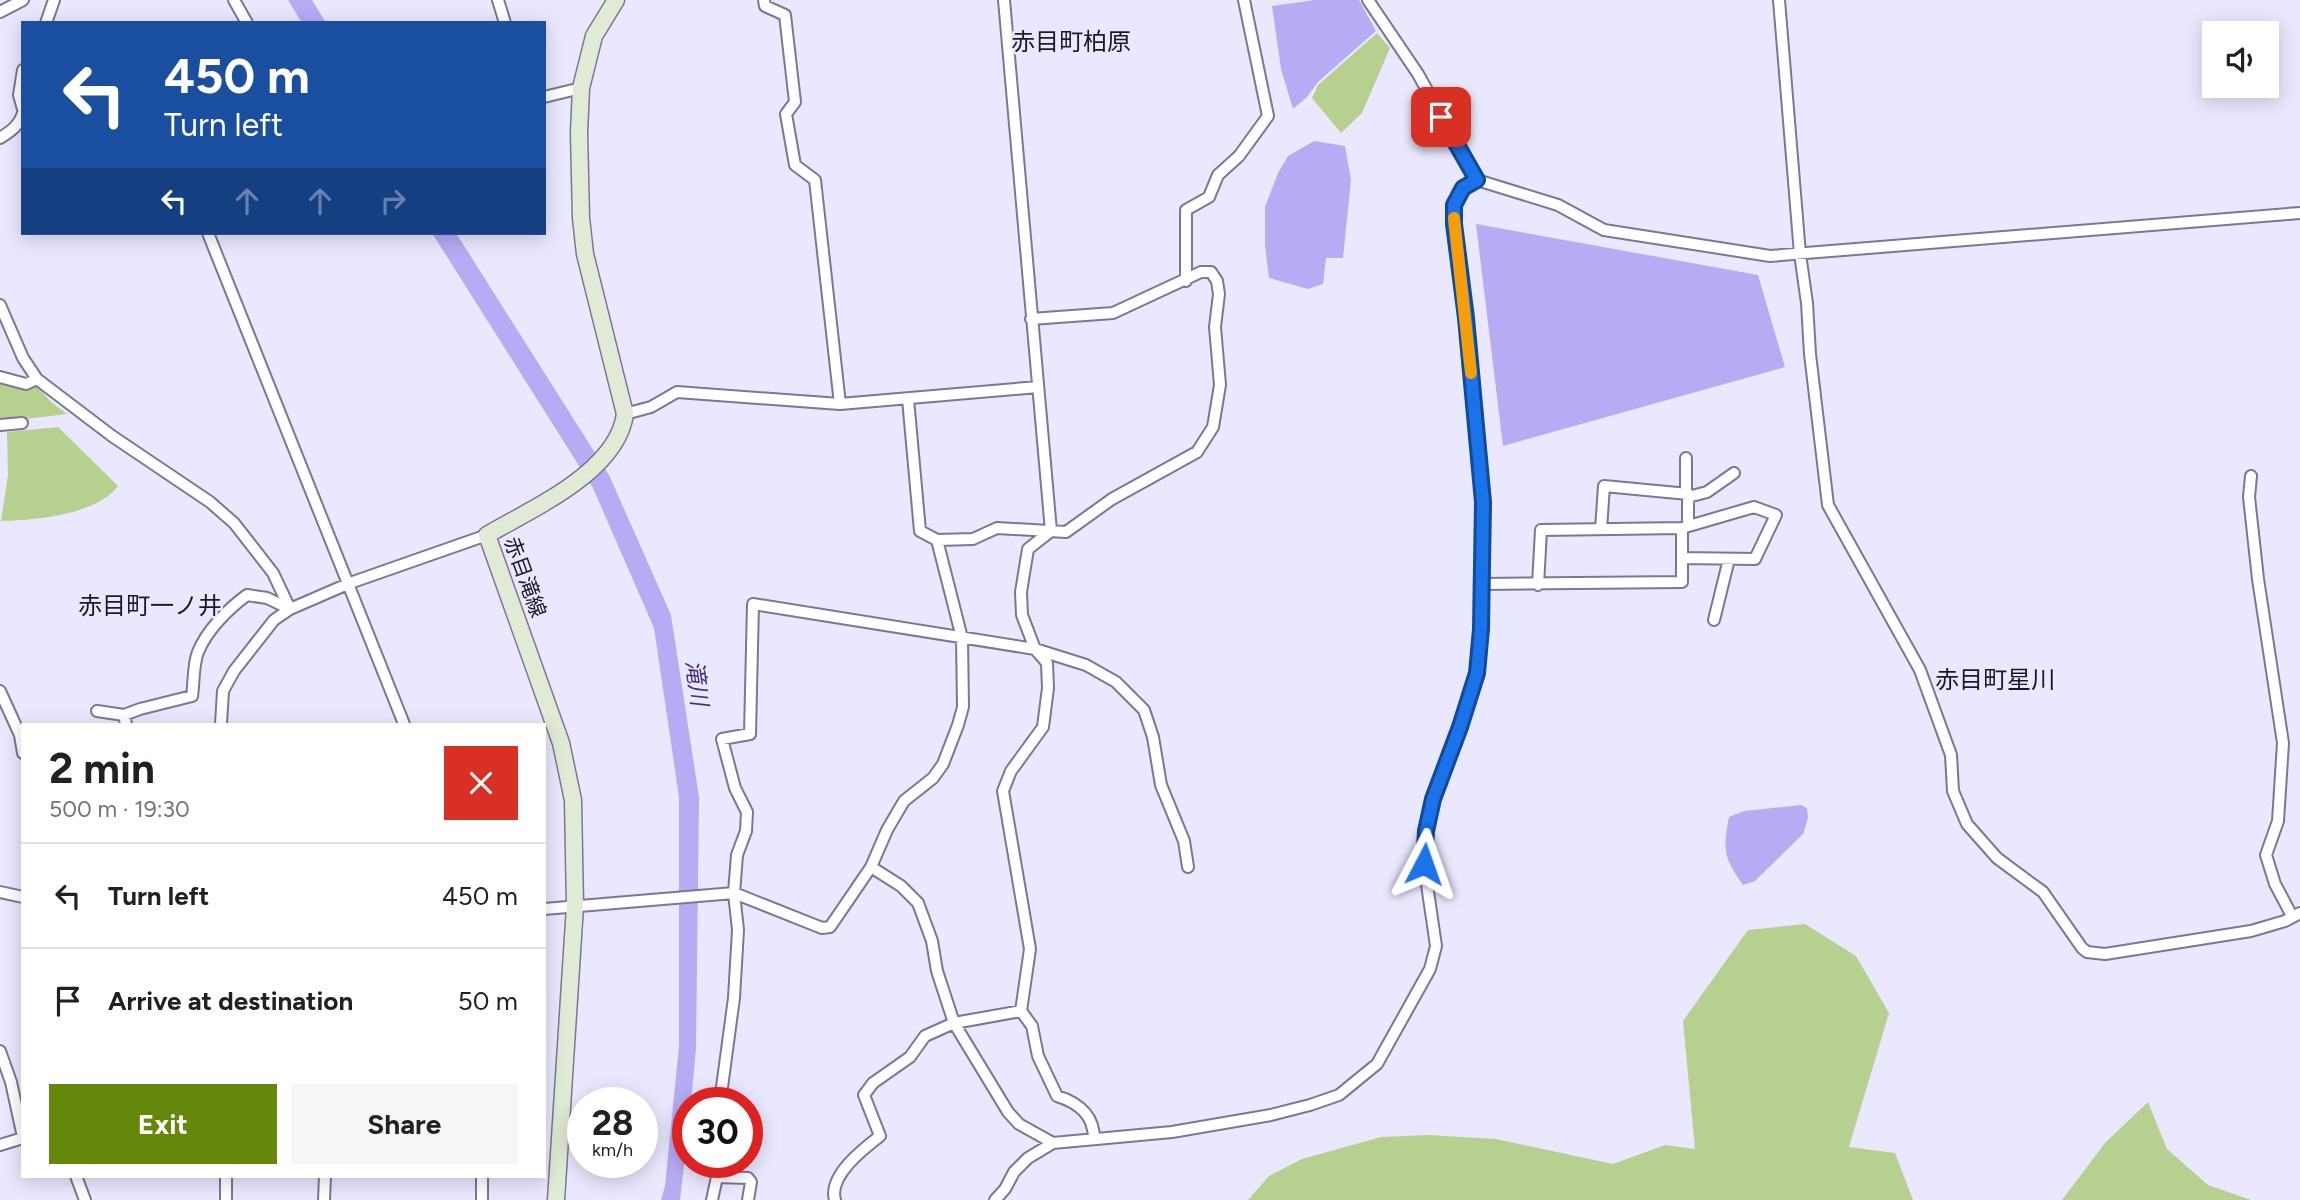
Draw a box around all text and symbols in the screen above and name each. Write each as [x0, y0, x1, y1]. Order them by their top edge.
map controls [2202, 21, 2279, 98]
button: sound [2202, 21, 2279, 98]
district label: 赤目町柏原 [1011, 27, 1131, 56]
text: 450 m [164, 46, 310, 105]
icon: left [49, 49, 140, 140]
pin [1411, 87, 1471, 147]
icon: arrive [1422, 98, 1460, 136]
text: Turn left [164, 106, 283, 144]
icon: left [155, 182, 193, 220]
icon: ahead [228, 182, 266, 220]
icon: ahead [301, 182, 339, 220]
icon: right [374, 182, 412, 220]
street label: 赤目滝線 [499, 533, 552, 621]
district label: 赤目町一ノ井 [78, 591, 222, 620]
water label: 滝川 [680, 658, 714, 711]
district label: 赤目町星川 [1935, 665, 2055, 694]
text: 2 min [49, 743, 155, 794]
button: close [444, 746, 518, 820]
text: 500 m · 19:30 [49, 795, 190, 823]
position arrow [1387, 827, 1461, 901]
icon: left [49, 877, 87, 915]
text: Turn left [108, 880, 209, 912]
text: 450 m [442, 880, 518, 912]
icon: arrive [49, 982, 87, 1020]
text: Arrive at destination [108, 985, 353, 1017]
text: 50 m [458, 985, 518, 1017]
button: Exit [49, 1084, 277, 1164]
button: Share [291, 1084, 518, 1164]
speed limit sign: 30 [672, 1087, 763, 1178]
text: 28 [592, 1102, 633, 1144]
text: km/h [592, 1139, 633, 1161]

